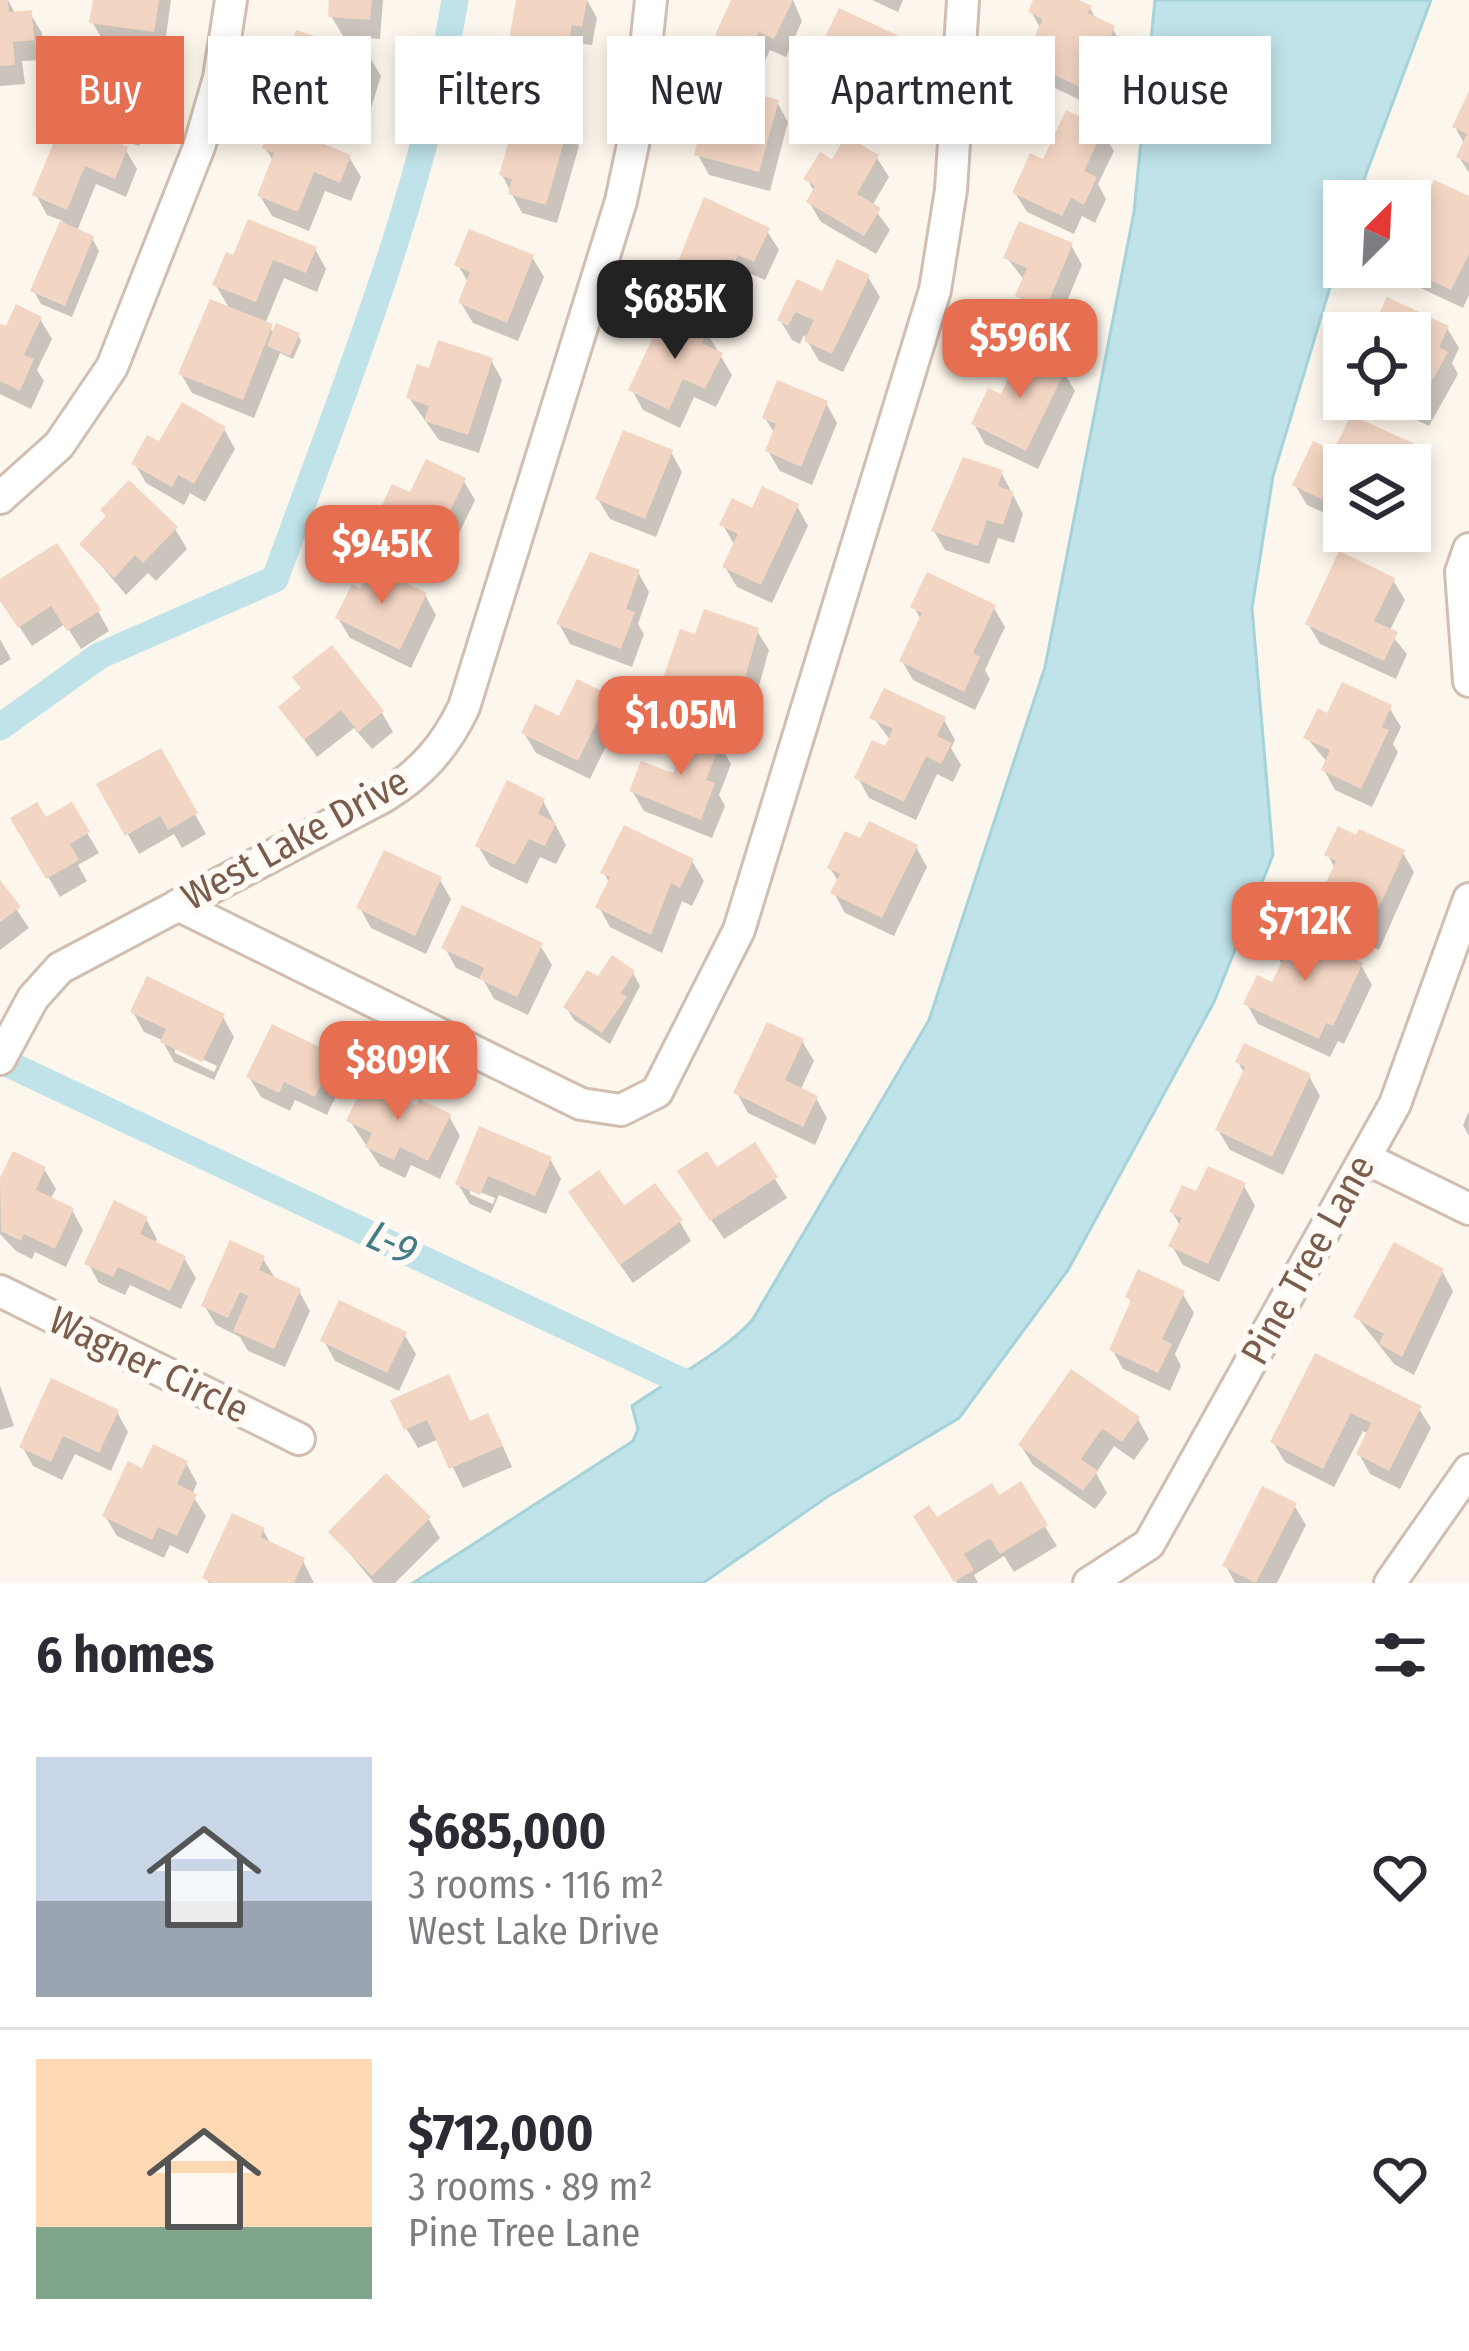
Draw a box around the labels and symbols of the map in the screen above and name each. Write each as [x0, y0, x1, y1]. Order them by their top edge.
north arrow [1323, 180, 1431, 288]
pin: $685K [591, 260, 759, 362]
pin: $596K [936, 299, 1104, 401]
pin: $945K [298, 505, 466, 607]
pin: $1.05M [583, 676, 779, 778]
street label: West Lake Drive [174, 758, 416, 920]
pin: $712K [1221, 882, 1389, 984]
pin: $809K [314, 1021, 482, 1123]
street label: Pine Tree Lane [1232, 1147, 1384, 1373]
water label: L-9 [359, 1210, 425, 1276]
street label: Wagner Circle [42, 1297, 256, 1433]

